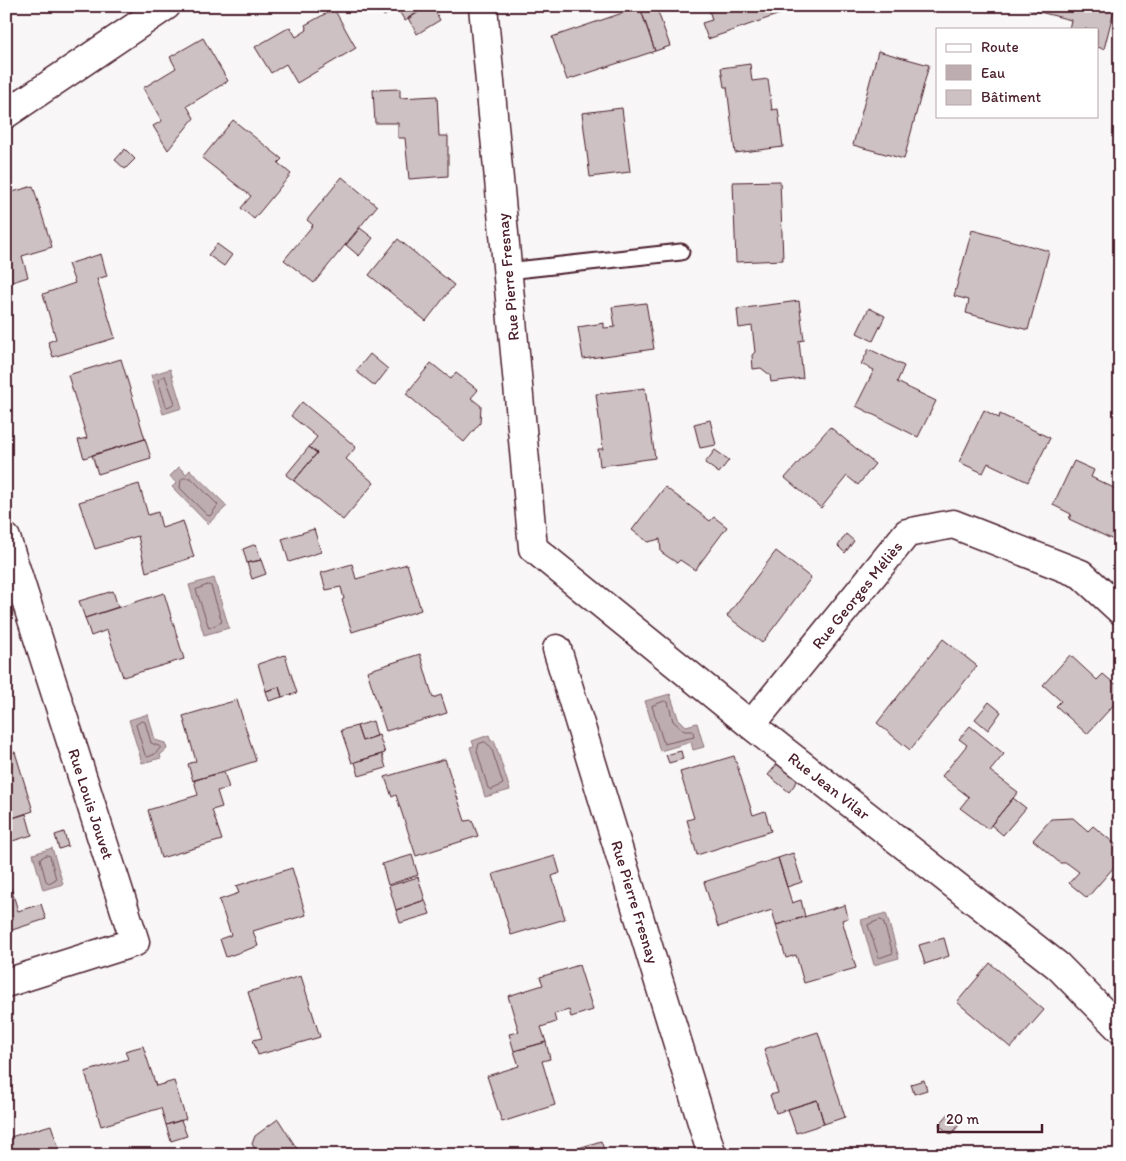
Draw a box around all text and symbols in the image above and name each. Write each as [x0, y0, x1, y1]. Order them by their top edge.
legend [936, 28, 1098, 118]
text: Route [981, 38, 1019, 56]
text: Eau [981, 64, 1005, 82]
text: Bâtiment [981, 88, 1042, 106]
street label: Rue Pierre Fresnay [493, 212, 523, 342]
street label: Rue Georges Méliès [808, 537, 906, 653]
street label: Rue Louis Jouvet [64, 746, 118, 862]
street label: Rue Jean Vilar [784, 748, 874, 824]
street label: Rue Pierre Fresnay [607, 838, 663, 966]
scale bar [938, 1101, 1042, 1133]
text: 20 m [946, 1110, 980, 1128]

